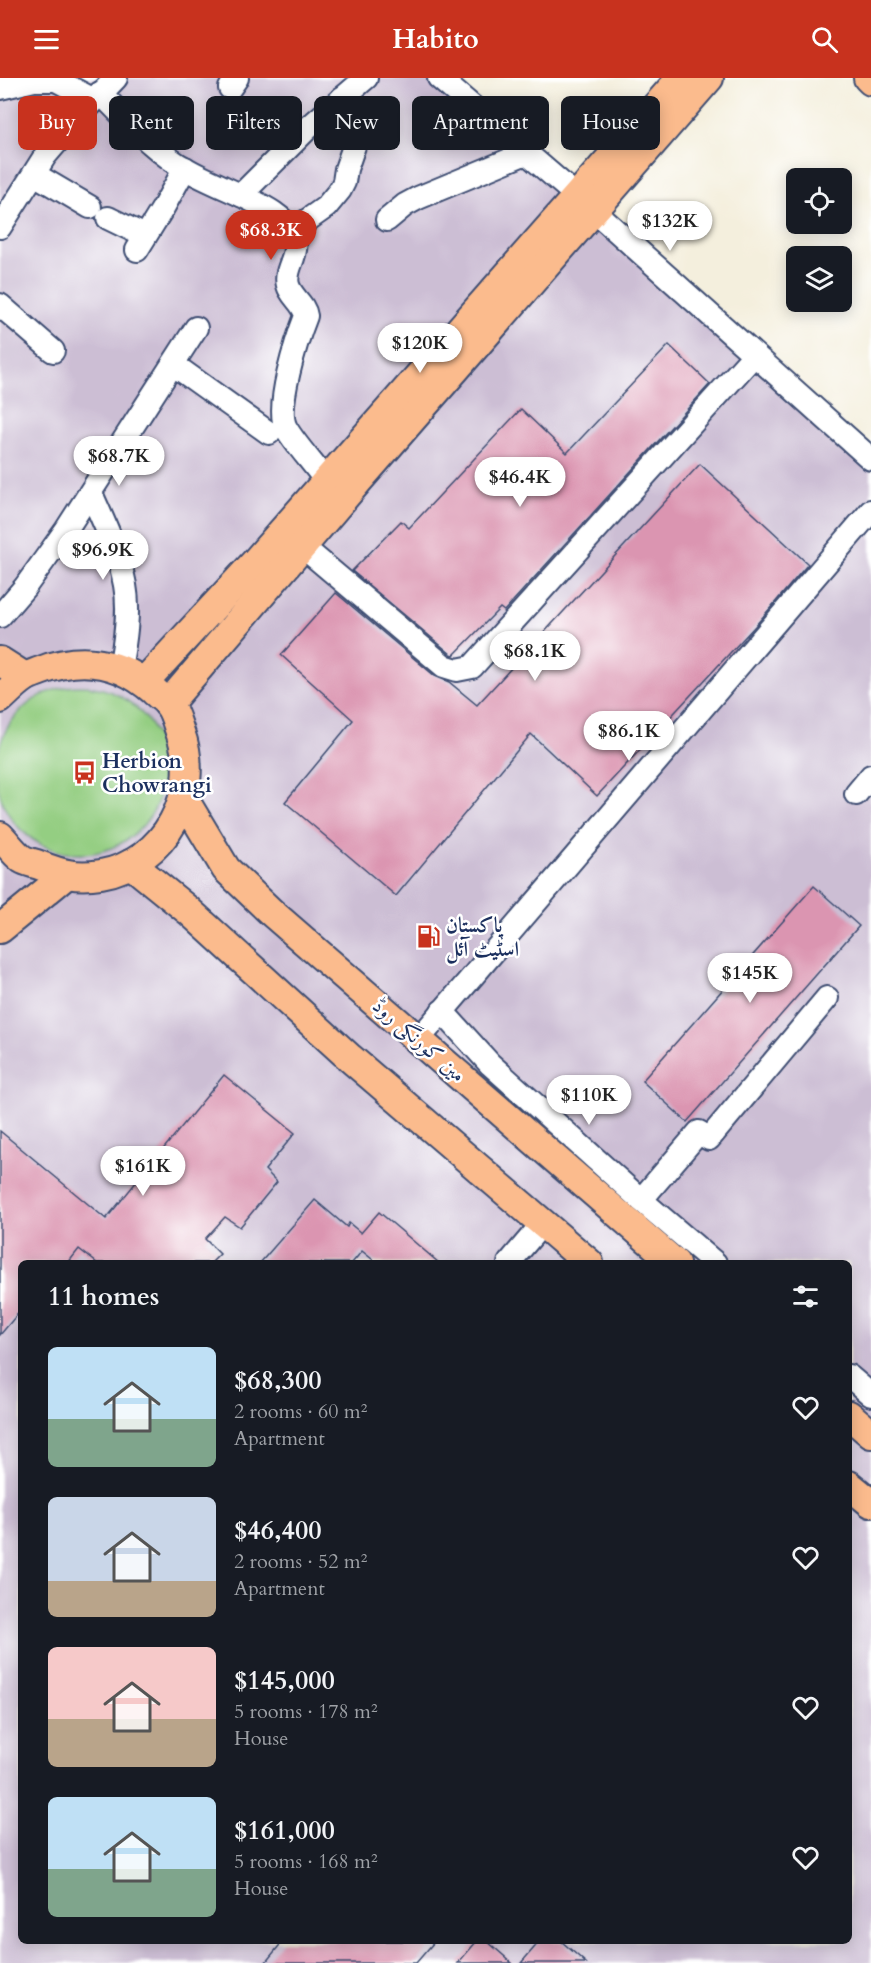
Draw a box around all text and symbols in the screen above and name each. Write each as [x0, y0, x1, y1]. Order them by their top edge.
text: Habito [392, 21, 479, 58]
icon: menu [30, 23, 63, 56]
icon: search [808, 23, 841, 56]
chip: Buy [18, 96, 97, 150]
chip: Rent [109, 96, 194, 150]
chip: Filters [206, 96, 302, 150]
chip: New [314, 96, 400, 150]
chip: Apartment [412, 96, 549, 150]
chip: House [561, 96, 660, 150]
map controls [786, 168, 852, 312]
button: locate [786, 168, 852, 234]
pin: $132K [628, 201, 712, 252]
text: $132K [641, 207, 699, 234]
pin: $68.3K [222, 210, 320, 261]
text: $68.3K [240, 216, 302, 243]
button: layers [786, 246, 852, 312]
pin: $120K [378, 323, 462, 374]
text: $120K [391, 329, 449, 356]
pin: $68.7K [70, 436, 168, 487]
text: $68.7K [88, 442, 150, 469]
pin: $46.4K [471, 457, 569, 508]
text: $46.4K [489, 463, 551, 490]
pin: $96.9K [54, 530, 152, 581]
text: $96.9K [72, 536, 134, 563]
pin: $68.1K [486, 631, 584, 682]
text: $68.1K [504, 637, 566, 664]
pin: $86.1K [580, 711, 678, 762]
text: $86.1K [598, 717, 660, 744]
place label: Herbion Chowrangi [102, 747, 212, 800]
bus stop icon: Herbion Chowrangi [71, 760, 97, 786]
place label: پاکستان اسٹیٹ آئل [446, 911, 519, 964]
fuel station icon: پاکستان اسٹیٹ آئل [415, 924, 441, 950]
pin: $145K [708, 953, 792, 1004]
text: $145K [721, 959, 779, 986]
street label: مین کورنگی روڈ [366, 992, 472, 1089]
pin: $110K [547, 1075, 631, 1126]
text: $110K [560, 1081, 618, 1108]
pin: $161K [101, 1146, 185, 1197]
text: $161K [114, 1152, 172, 1179]
text: 11 homes [48, 1279, 159, 1314]
icon: filters [789, 1280, 822, 1313]
text: $68,300 [234, 1363, 322, 1398]
icon: home [96, 1371, 168, 1443]
icon: heart [789, 1391, 822, 1424]
text: 2 rooms · 60 m² [234, 1398, 367, 1425]
text: Apartment [234, 1425, 325, 1452]
text: $46,400 [234, 1513, 322, 1548]
icon: home [96, 1521, 168, 1593]
icon: heart [789, 1541, 822, 1574]
text: 2 rooms · 52 m² [234, 1548, 367, 1575]
text: Apartment [234, 1575, 325, 1602]
text: $145,000 [234, 1663, 335, 1698]
icon: home [96, 1671, 168, 1743]
icon: heart [789, 1691, 822, 1724]
text: 5 rooms · 178 m² [234, 1698, 378, 1725]
text: House [234, 1725, 288, 1752]
text: $161,000 [234, 1813, 335, 1848]
icon: home [96, 1821, 168, 1893]
icon: heart [789, 1841, 822, 1874]
text: 5 rooms · 168 m² [234, 1848, 378, 1875]
text: House [234, 1875, 288, 1902]

